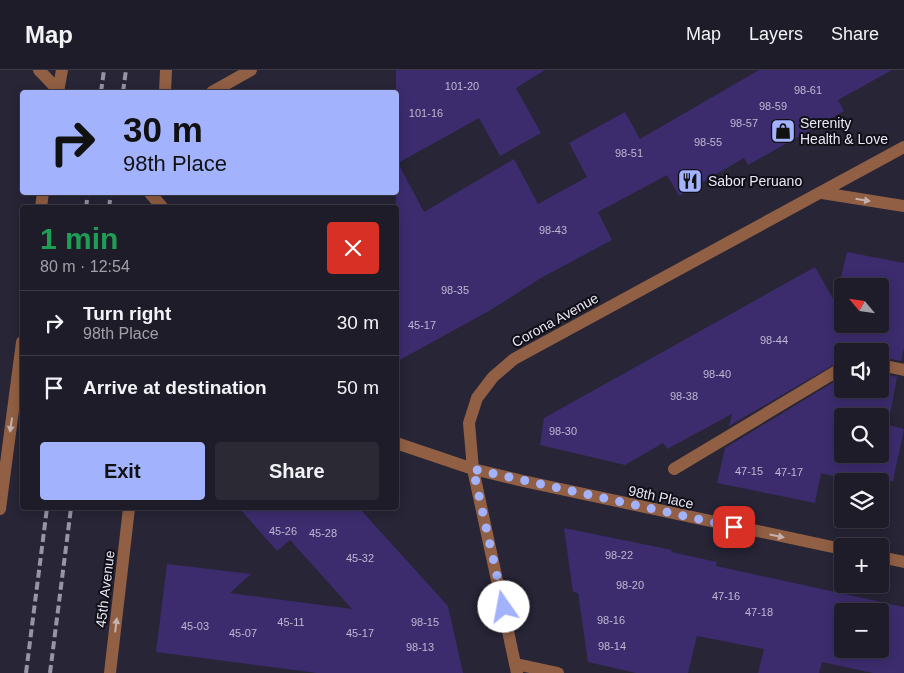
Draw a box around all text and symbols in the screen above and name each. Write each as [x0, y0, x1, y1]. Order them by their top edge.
text: Map [25, 21, 73, 48]
text: Map [686, 24, 721, 44]
text: Layers [749, 24, 803, 44]
text: Share [831, 24, 879, 44]
house number: 101-20 [445, 80, 479, 92]
house number: 98-61 [794, 84, 822, 96]
house number: 98-59 [759, 100, 787, 112]
house number: 101-16 [409, 107, 443, 119]
icon: right [40, 110, 105, 175]
text: 30 m [123, 110, 203, 149]
place label: Serenity Health & Love [800, 115, 888, 147]
house number: 98-57 [730, 117, 758, 129]
shop icon: Serenity Health & Love [770, 118, 796, 144]
house number: 98-55 [694, 136, 722, 148]
house number: 98-51 [615, 147, 643, 159]
text: 98th Place [123, 151, 227, 176]
restaurant icon: Sabor Peruano [677, 168, 703, 194]
place label: Sabor Peruano [708, 173, 802, 189]
one-way arrow [855, 196, 871, 204]
text: 1 min [40, 222, 118, 255]
button: close [327, 222, 379, 274]
house number: 98-43 [539, 224, 567, 236]
text: 80 m · 12:54 [40, 258, 130, 275]
north arrow [834, 278, 889, 332]
map controls [834, 278, 889, 658]
house number: 98-35 [441, 284, 469, 296]
street label: Corona Avenue [509, 290, 601, 350]
text: Turn right [83, 303, 171, 324]
icon: right [40, 309, 68, 337]
text: 30 m [337, 312, 379, 333]
house number: 45-17 [408, 319, 436, 331]
text: 98th Place [83, 325, 159, 342]
house number: 98-44 [760, 334, 788, 346]
button: sound [834, 343, 889, 398]
house number: 98-40 [703, 368, 731, 380]
icon: arrive [40, 374, 68, 402]
text: Arrive at destination [83, 377, 267, 398]
text: 50 m [337, 377, 379, 398]
house number: 98-38 [670, 390, 698, 402]
button: search [834, 408, 889, 463]
one-way arrow [7, 418, 15, 434]
house number: 98-30 [549, 425, 577, 437]
button: Exit [40, 442, 205, 500]
button: Share [215, 442, 379, 500]
house number: 47-15 [735, 465, 763, 477]
house number: 47-17 [775, 466, 803, 478]
button: layers [834, 473, 889, 528]
street label: 98th Place [627, 482, 695, 512]
pin [713, 506, 755, 548]
icon: arrive [720, 513, 748, 541]
house number: 45-26 [269, 525, 297, 537]
house number: 45-28 [309, 527, 337, 539]
one-way arrow [770, 532, 785, 540]
button: + [834, 538, 889, 593]
street label: 45th Avenue [92, 549, 118, 628]
house number: 98-22 [605, 549, 633, 561]
house number: 45-32 [346, 552, 374, 564]
house number: 98-20 [616, 579, 644, 591]
position arrow [477, 580, 529, 632]
house number: 47-16 [712, 590, 740, 602]
button: − [834, 603, 889, 658]
house number: 47-18 [745, 606, 773, 618]
house number: 98-16 [597, 614, 625, 626]
one-way arrow [112, 616, 120, 632]
house number: 45-11 [277, 616, 305, 628]
house number: 98-15 [411, 616, 439, 628]
house number: 45-03 [181, 620, 209, 632]
house number: 45-07 [229, 627, 257, 639]
house number: 45-17 [346, 627, 374, 639]
house number: 98-14 [598, 640, 626, 652]
house number: 98-13 [406, 641, 434, 653]

